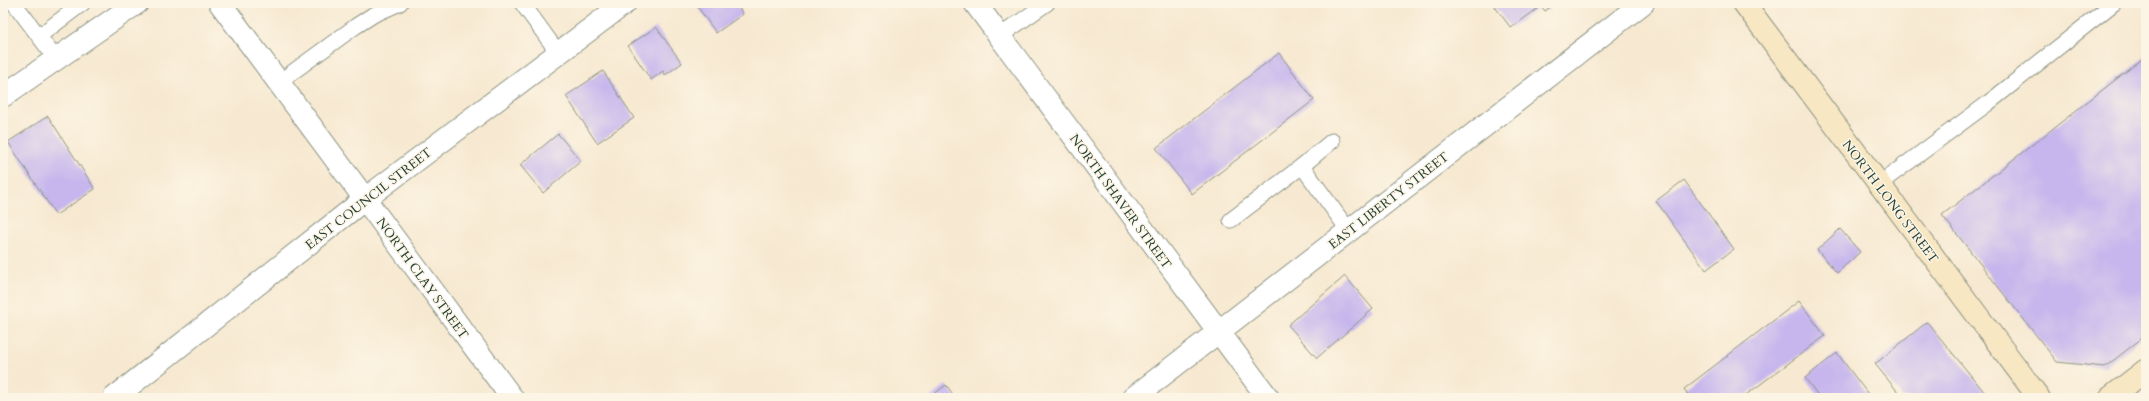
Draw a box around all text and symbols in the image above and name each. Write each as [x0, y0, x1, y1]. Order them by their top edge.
street label: NORTH SHAVER STREET [1065, 131, 1176, 273]
street label: NORTH LONG STREET [1838, 136, 1943, 267]
street label: EAST COUNCIL STREET [302, 143, 436, 254]
street label: EAST LIBERTY STREET [1325, 148, 1453, 254]
street label: NORTH CLAY STREET [372, 214, 473, 343]

